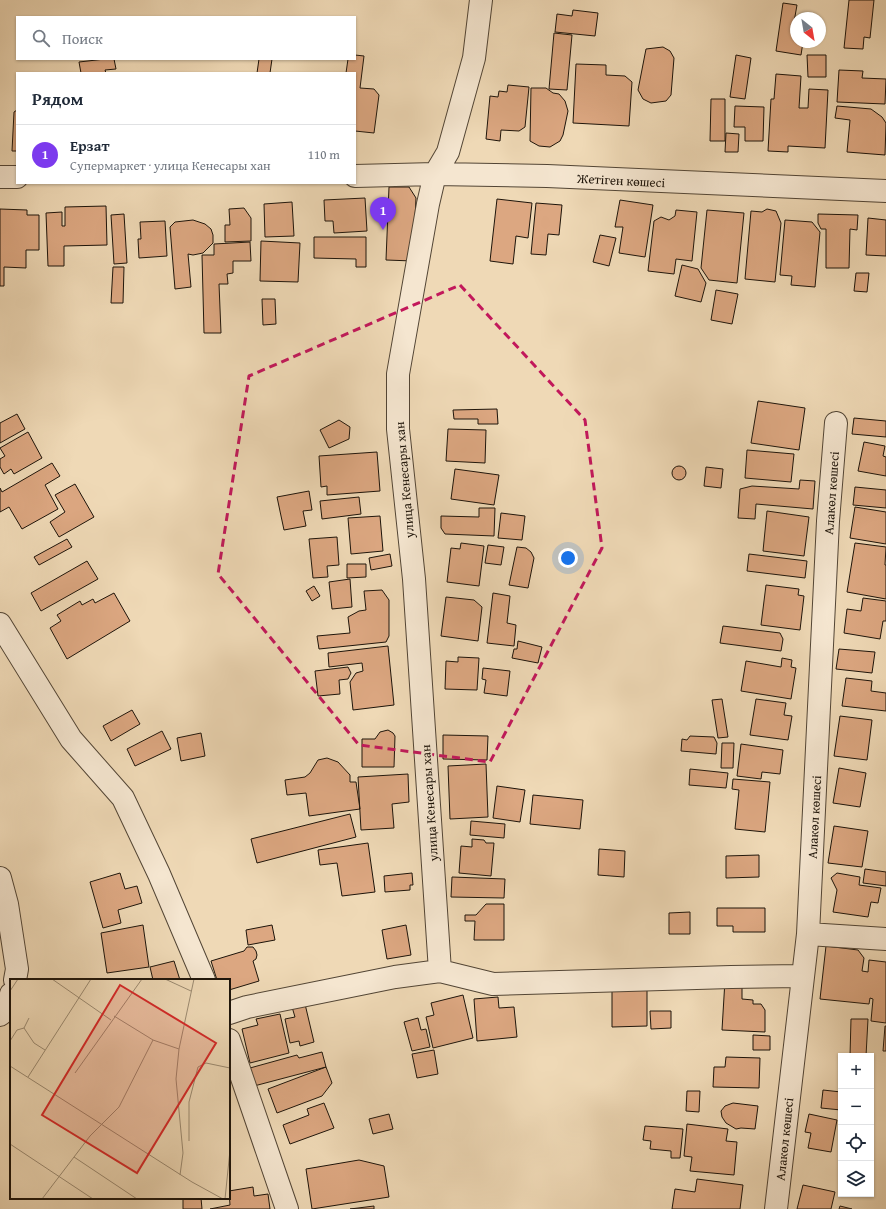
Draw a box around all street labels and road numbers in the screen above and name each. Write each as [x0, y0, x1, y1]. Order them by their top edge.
street label: Жетіген көшесі [575, 169, 666, 192]
street label: улица Кенесары хан [390, 420, 419, 540]
street label: Алакөл көшесі [819, 450, 844, 535]
street label: улица Кенесары хан [416, 744, 443, 863]
street label: Алакөл көшесі [803, 775, 826, 859]
street label: Алакөл көшесі [771, 1096, 798, 1182]

